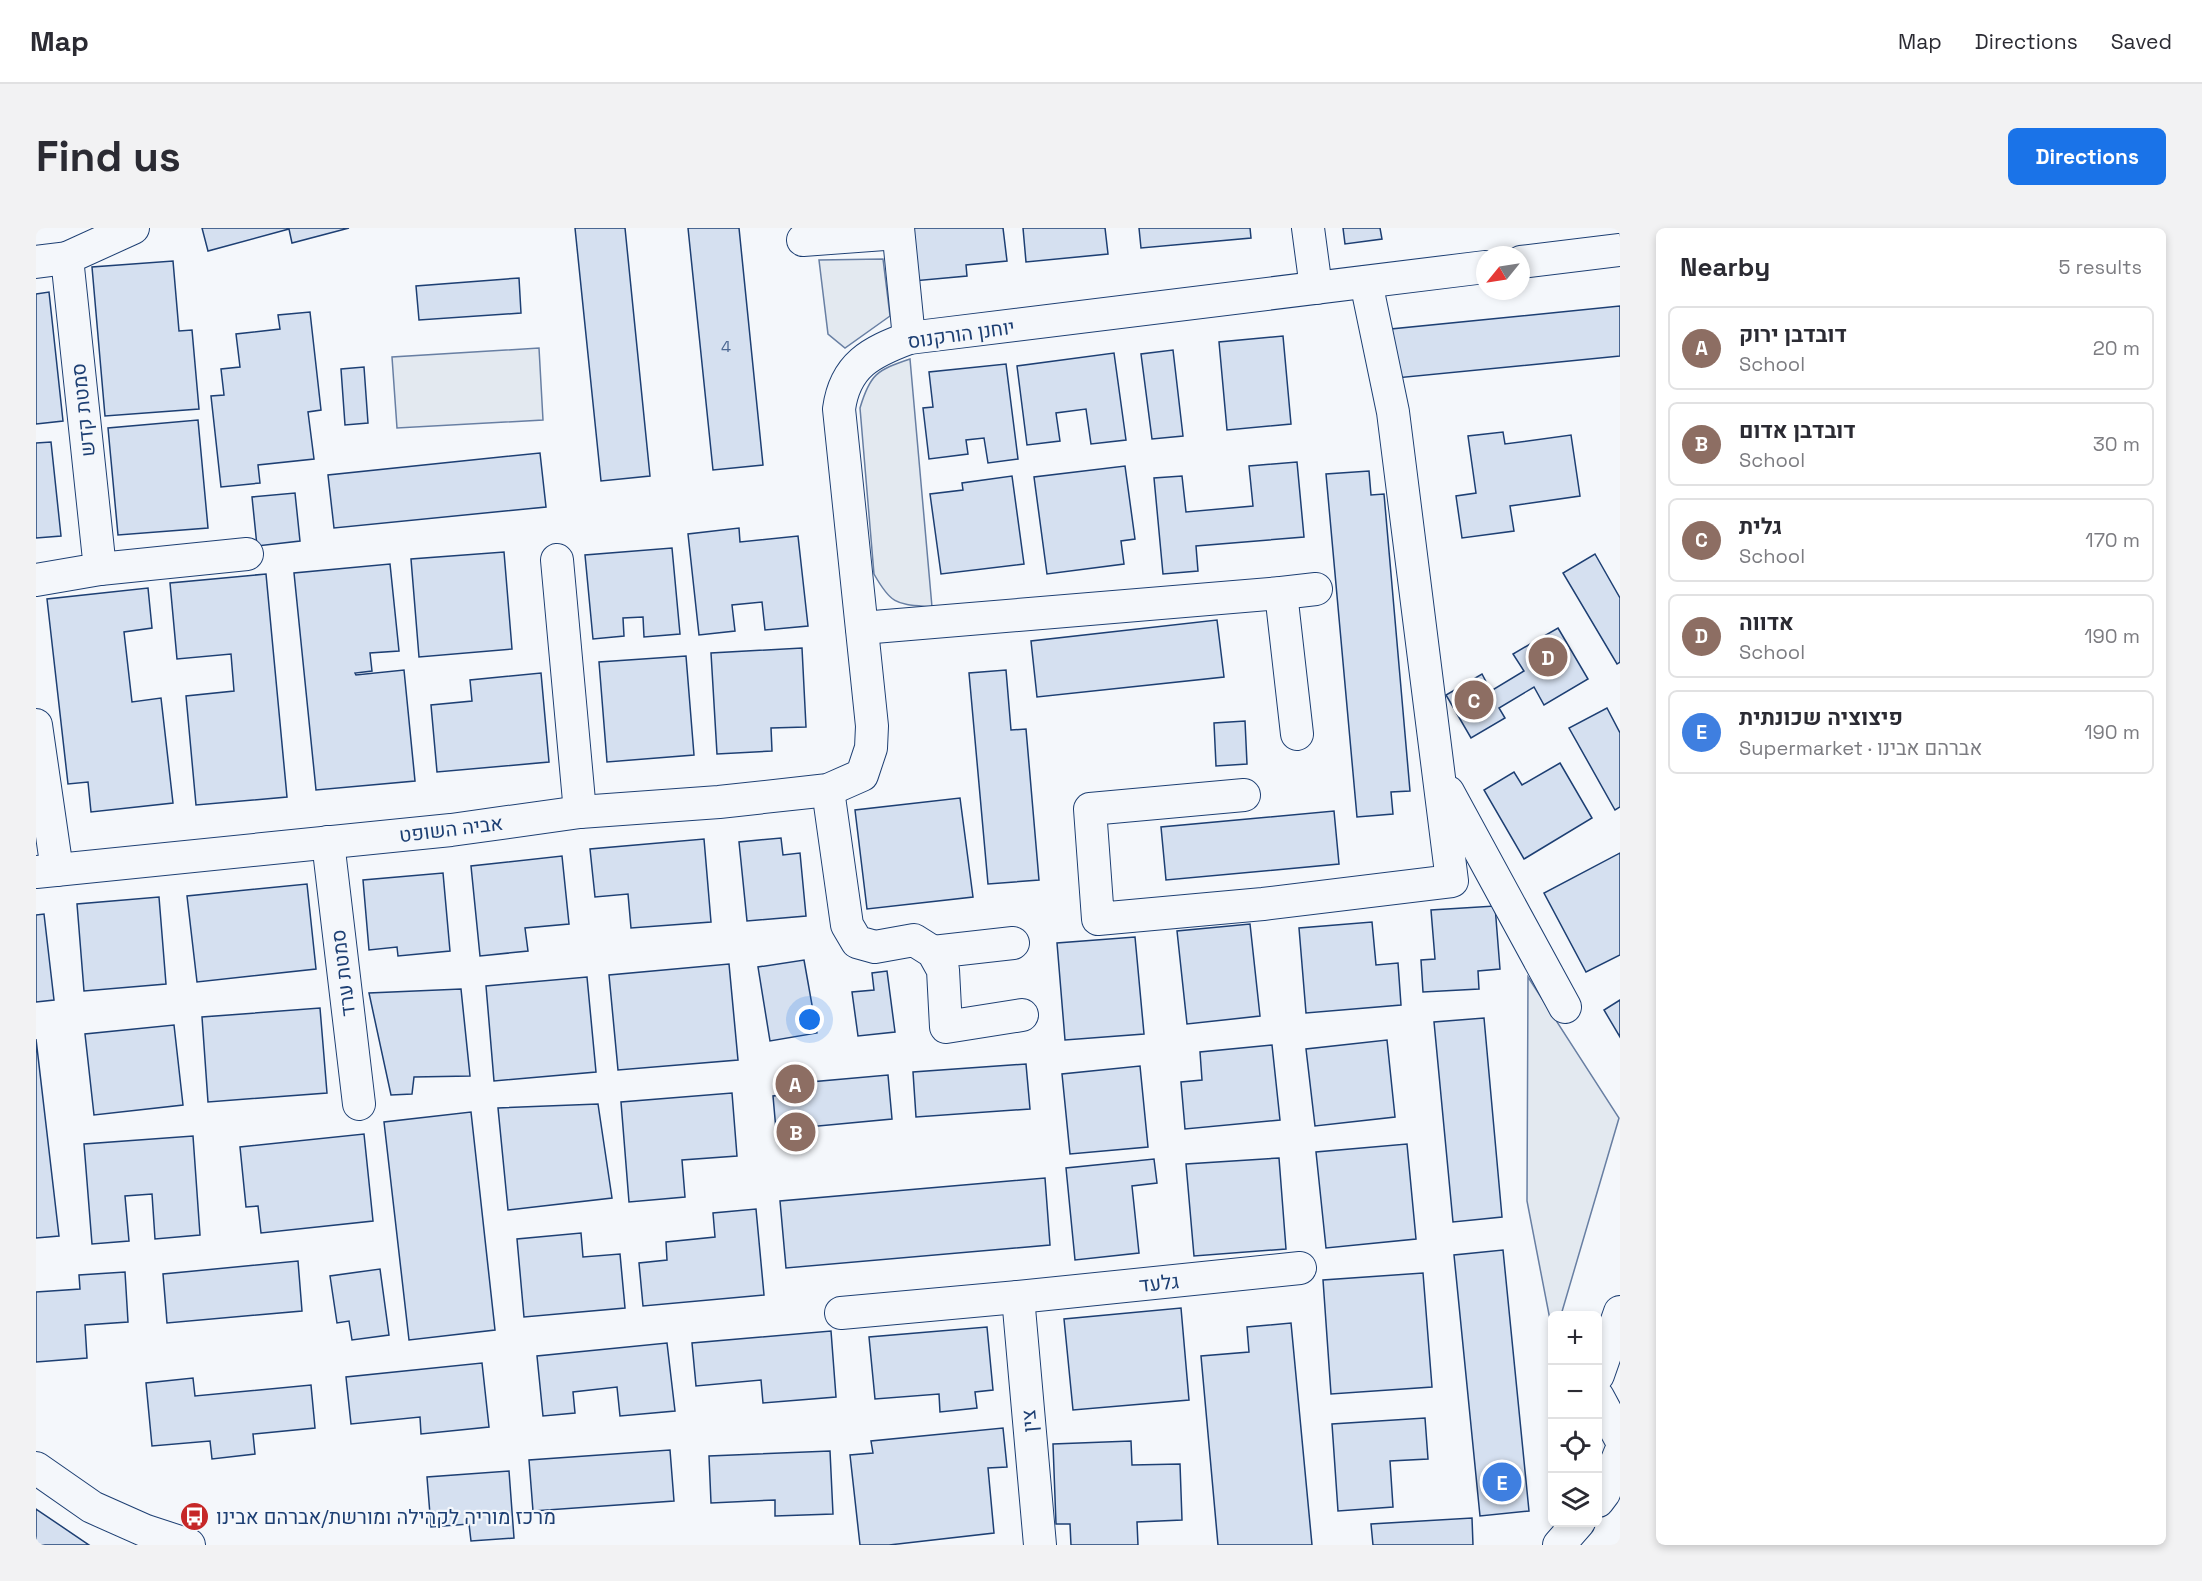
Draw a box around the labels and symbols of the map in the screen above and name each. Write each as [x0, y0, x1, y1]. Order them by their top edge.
north arrow [1476, 246, 1530, 300]
street label: יוחנן הורקנוס [906, 314, 1016, 354]
house number: 4 [721, 336, 731, 357]
street label: סמטת קדש [65, 362, 101, 458]
pin: D [1528, 634, 1568, 680]
pin: C [1454, 678, 1494, 722]
street label: אביה השופט [397, 810, 505, 848]
street label: סמטת ערד [325, 928, 361, 1018]
your location [795, 1005, 824, 1034]
pin: A [776, 1062, 814, 1106]
pin: B [776, 1110, 816, 1154]
street label: גלעד [1138, 1268, 1180, 1298]
street label: צין [1015, 1408, 1043, 1433]
pin: E [1482, 1460, 1522, 1504]
bus stop icon: מרכז מוריה לקהילה ומורשת/אברהם אבינו [179, 1501, 211, 1533]
place label: מרכז מוריה לקהילה ומורשת/אברהם אבינו [216, 1504, 556, 1530]

